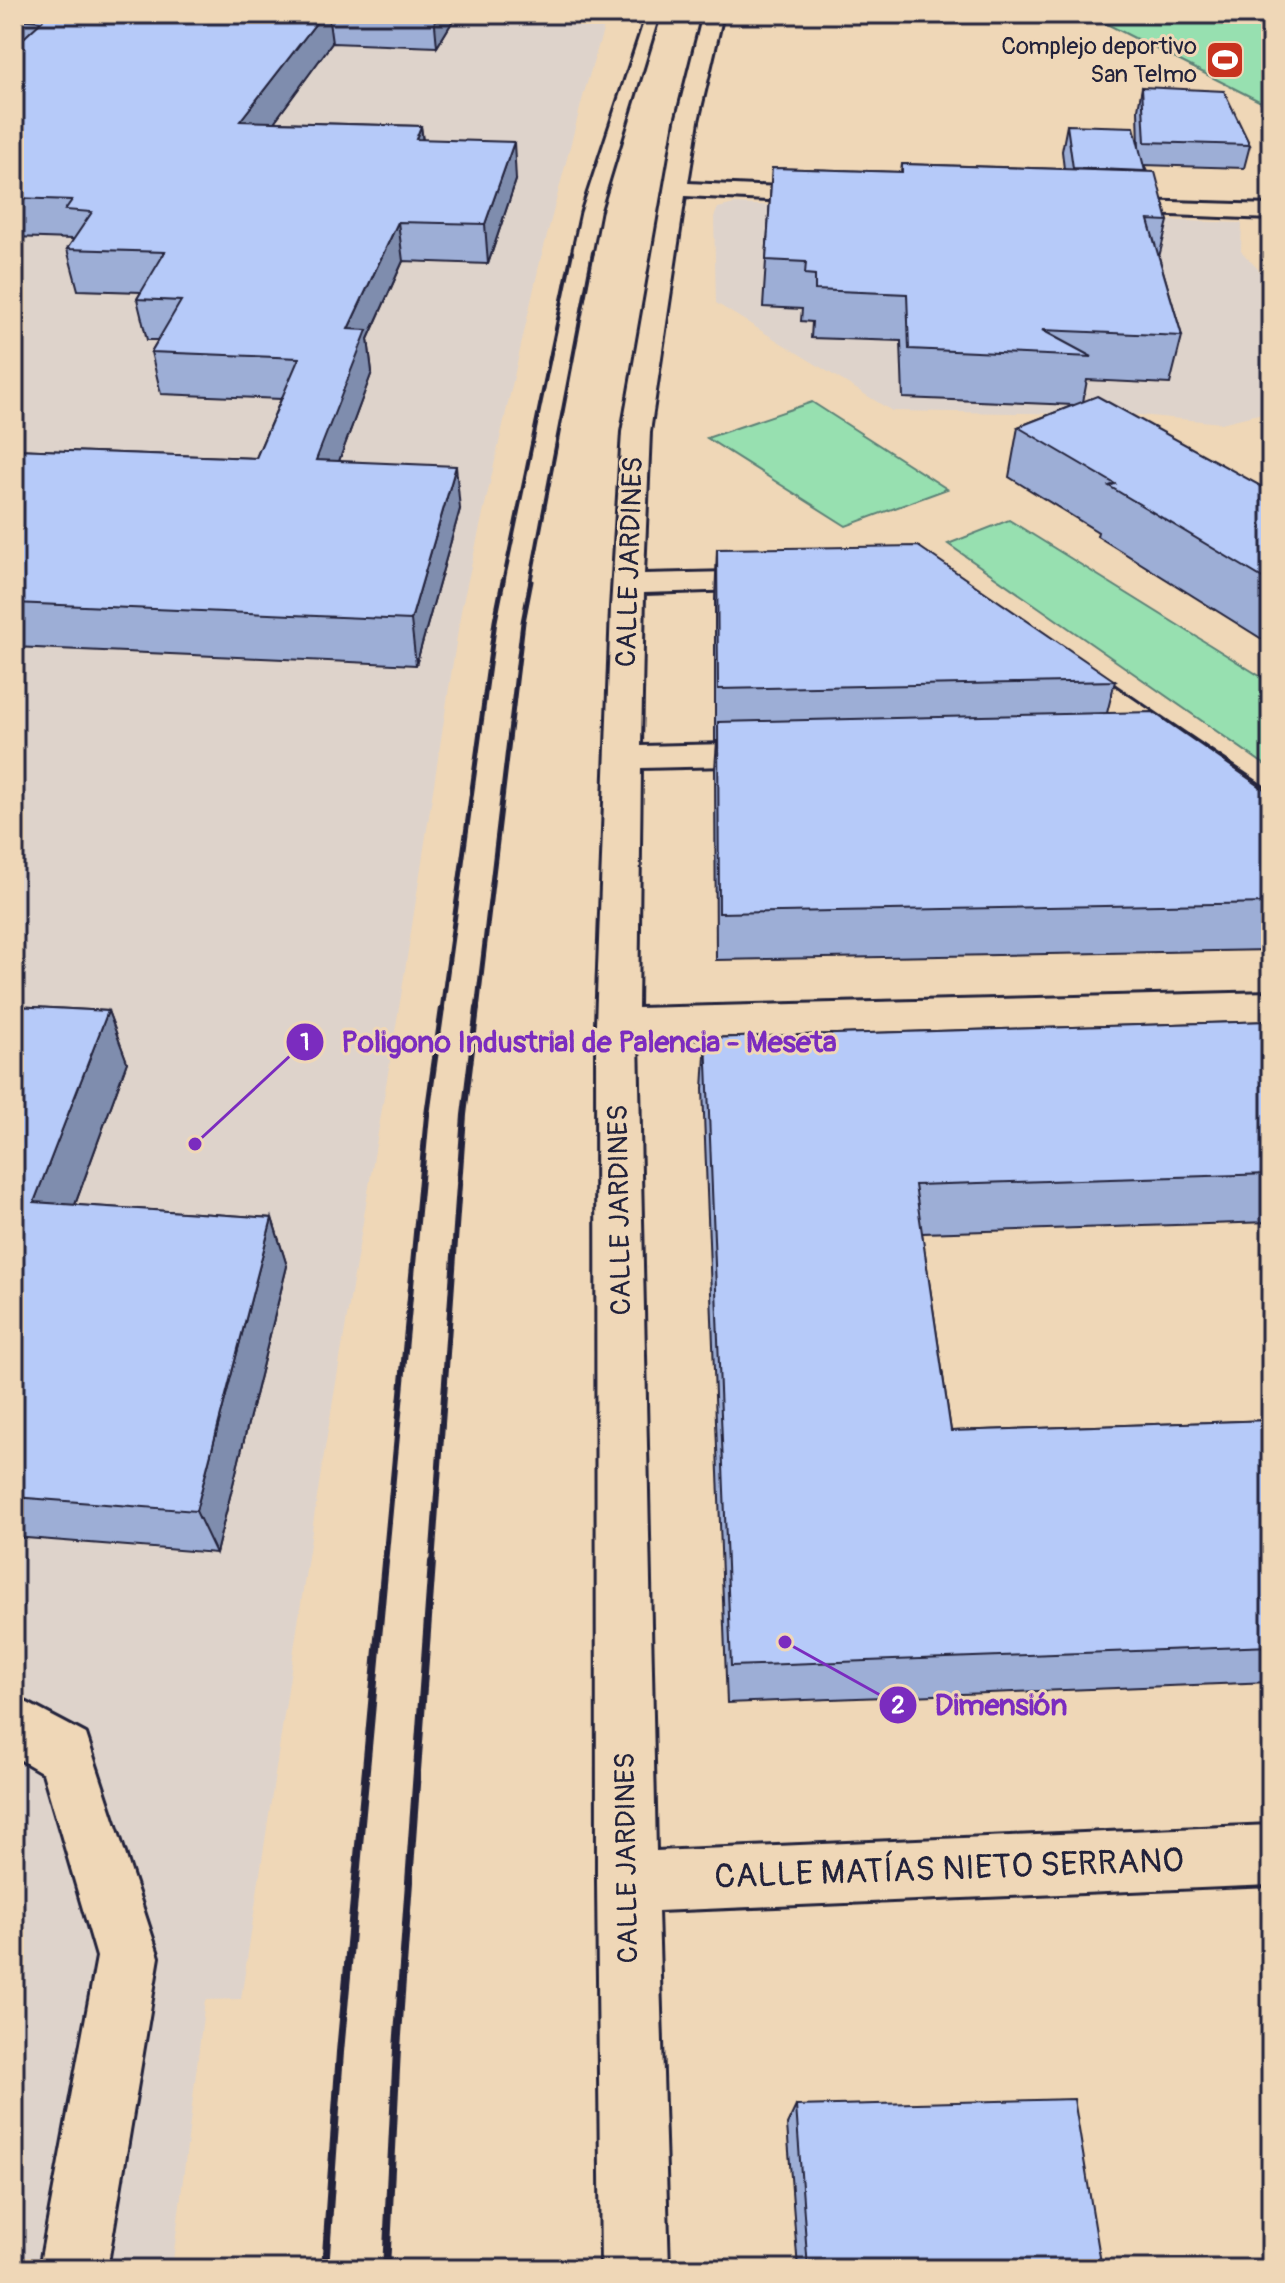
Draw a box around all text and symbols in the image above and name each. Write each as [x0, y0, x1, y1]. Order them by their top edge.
place label: Complejo deportivo San Telmo [1001, 32, 1197, 89]
sports icon: Complejo deportivo San Telmo [1204, 39, 1246, 81]
street label: CALLE JARDINES [609, 456, 651, 668]
callout: Poligono Industrial de Palencia - Meseta [285, 1015, 853, 1069]
text: Poligono Industrial de Palencia - Meseta [341, 1024, 837, 1061]
text: 1 [300, 1028, 310, 1057]
street label: CALLE JARDINES [601, 1104, 639, 1316]
callout: Dimensión [878, 1678, 1083, 1732]
text: Dimensión [935, 1687, 1067, 1724]
text: 2 [891, 1691, 905, 1720]
street label: CALLE JARDINES [608, 1752, 646, 1964]
street label: CALLE MATÍAS NIETO SERRANO [714, 1839, 1184, 1899]

